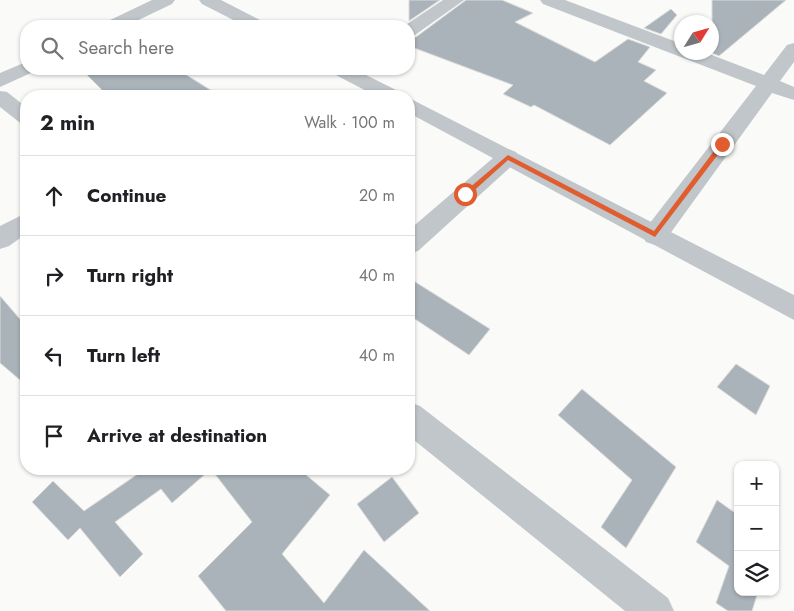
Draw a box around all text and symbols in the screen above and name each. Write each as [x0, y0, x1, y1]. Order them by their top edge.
north arrow [674, 15, 719, 60]
search box [20, 20, 415, 75]
icon: search [38, 34, 66, 62]
text: Search here [78, 34, 174, 61]
text: 2 min [40, 108, 95, 138]
text: Walk · 100 m [304, 111, 395, 134]
route end [711, 133, 734, 156]
icon: ahead [40, 182, 68, 210]
text: Continue [87, 182, 166, 209]
route start [454, 183, 477, 206]
text: 20 m [359, 184, 395, 207]
icon: right [40, 262, 68, 290]
text: Turn right [87, 262, 173, 289]
text: 40 m [359, 264, 395, 287]
icon: left [40, 342, 68, 370]
text: Turn left [87, 342, 160, 369]
text: 40 m [359, 344, 395, 367]
icon: arrive [40, 422, 68, 450]
text: Arrive at destination [87, 422, 267, 449]
map controls [734, 461, 779, 596]
button: + [734, 461, 779, 506]
button: − [734, 506, 779, 551]
button: layers [734, 551, 779, 596]

